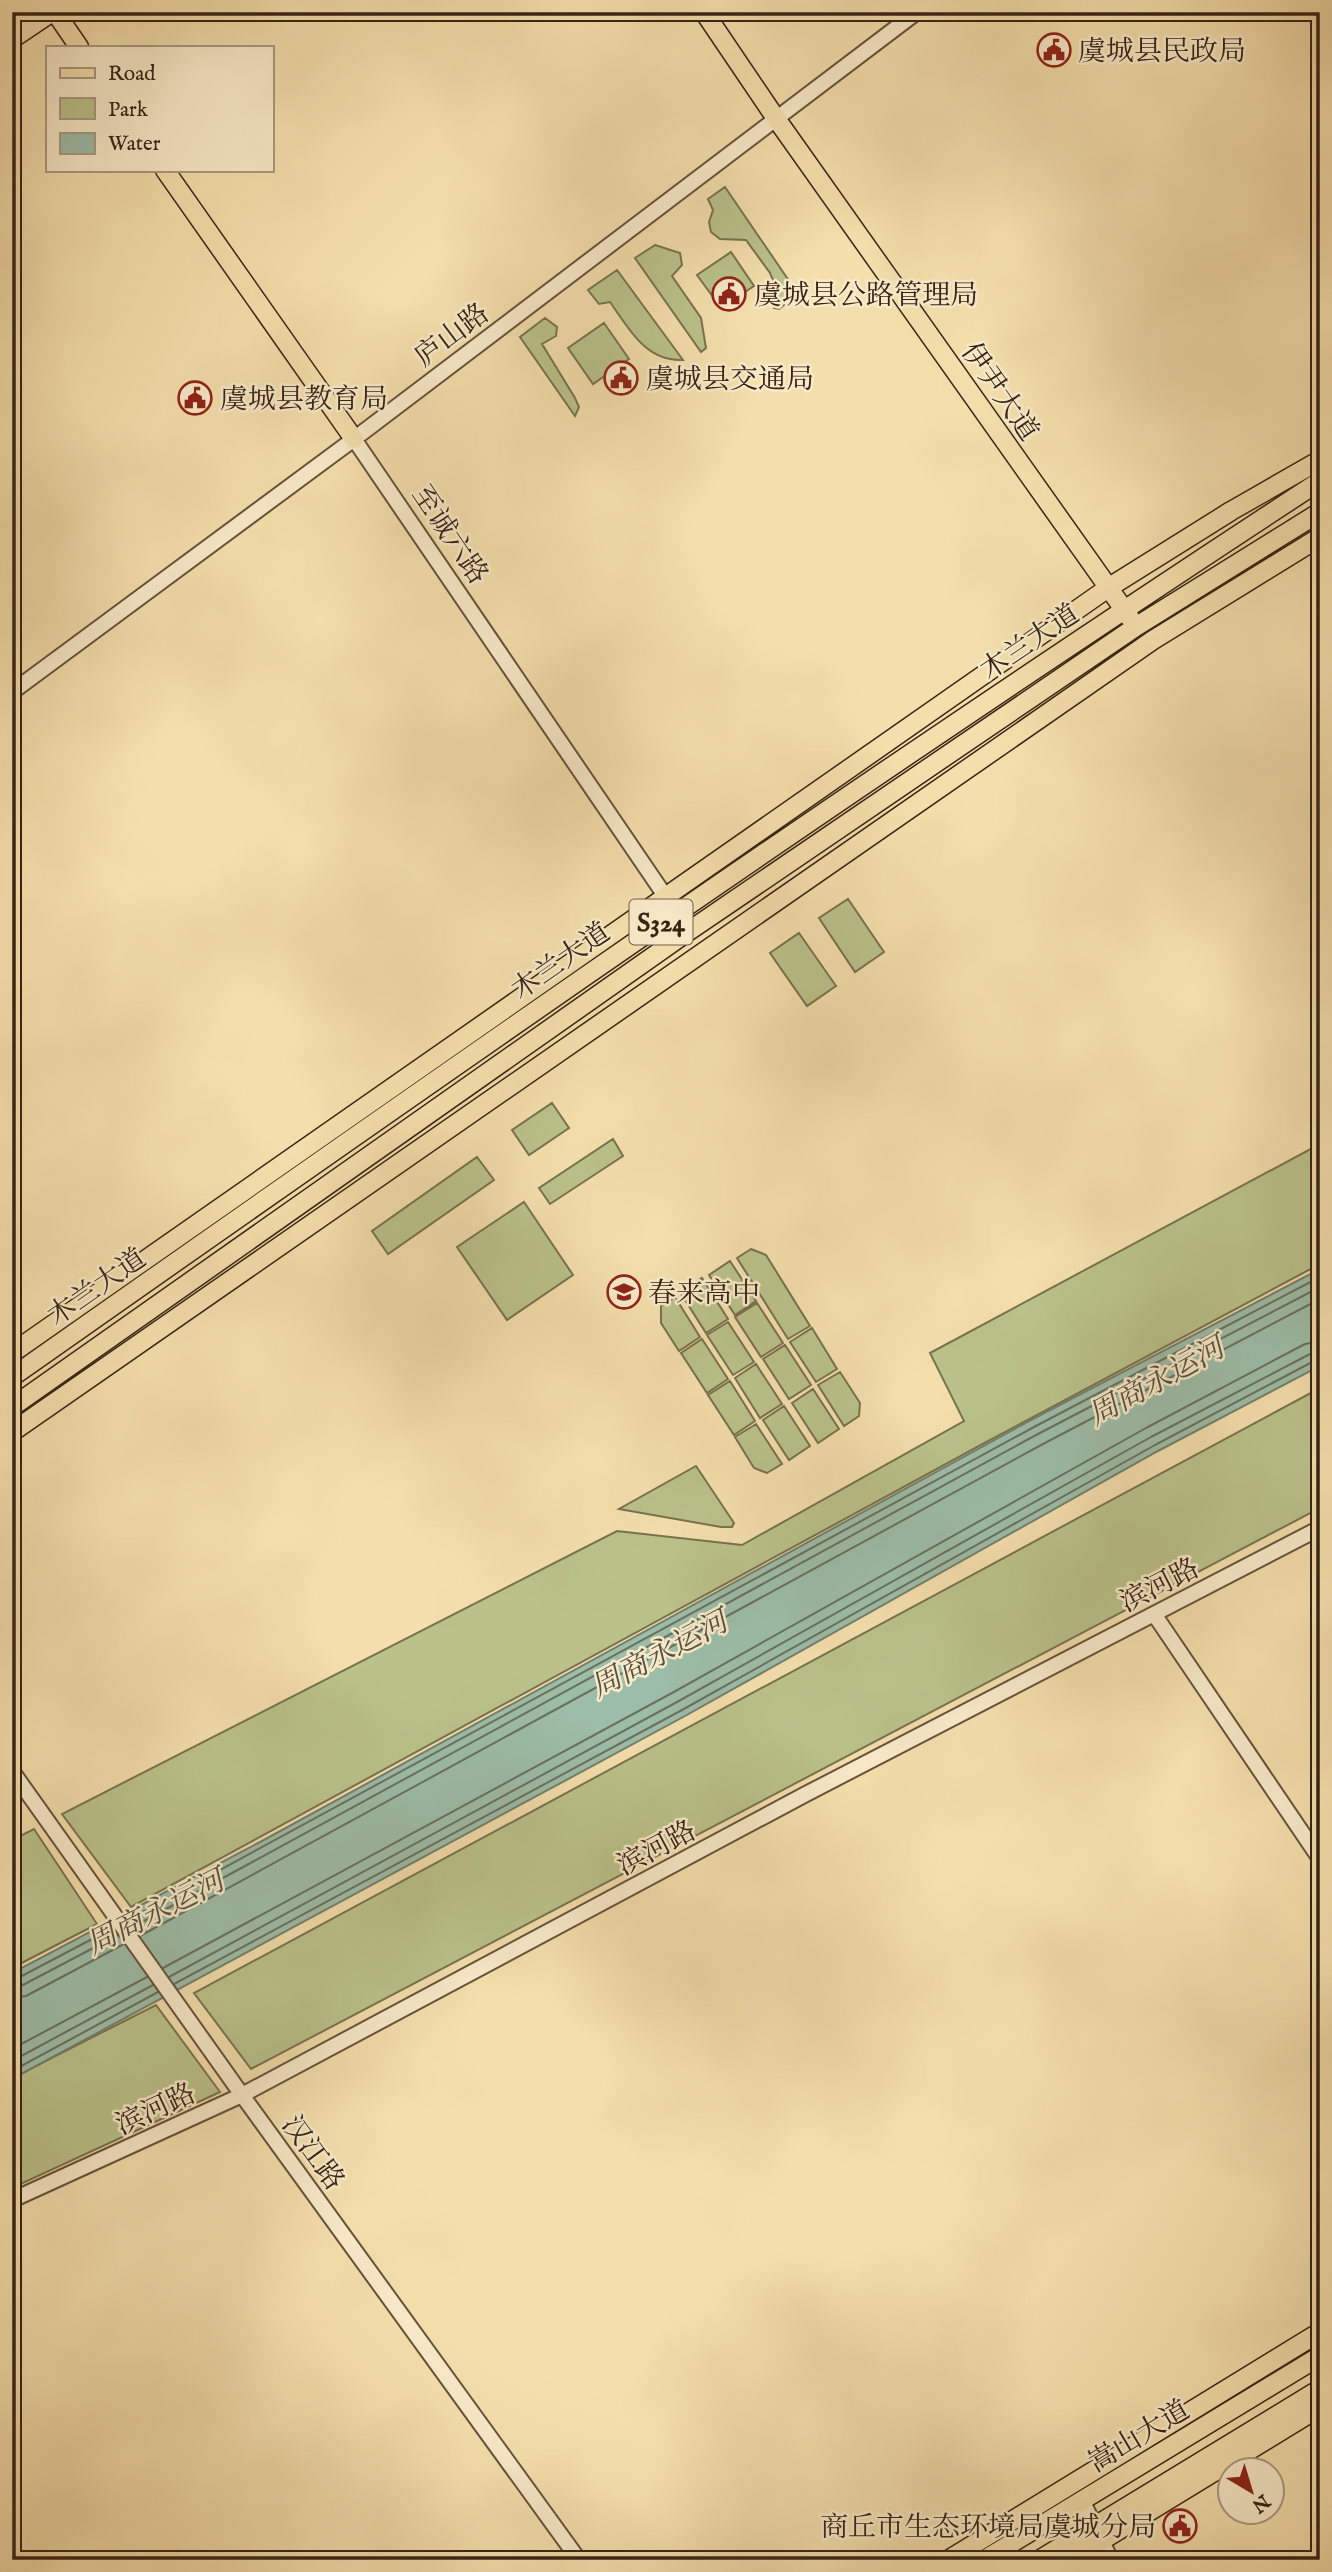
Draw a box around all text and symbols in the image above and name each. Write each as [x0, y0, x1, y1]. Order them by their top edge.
public building icon: 虞城县民政局 [1035, 31, 1073, 69]
place label: 虞城县民政局 [1078, 35, 1246, 70]
legend [46, 46, 273, 172]
text: Road [108, 61, 156, 88]
text: Park [108, 97, 149, 124]
text: Water [108, 131, 161, 158]
public building icon: 虞城县公路管理局 [710, 275, 748, 313]
place label: 虞城县公路管理局 [754, 279, 978, 314]
street label: 庐山路 [408, 297, 497, 375]
street label: 伊尹大道 [952, 337, 1045, 448]
public building icon: 虞城县交通局 [602, 359, 640, 397]
place label: 虞城县交通局 [646, 363, 814, 398]
public building icon: 虞城县教育局 [176, 379, 214, 417]
place label: 虞城县教育局 [220, 383, 388, 418]
street label: 至诚六路 [403, 479, 495, 592]
street label: 木兰大道 [974, 597, 1087, 689]
road number: S324 [630, 900, 692, 945]
street label: 木兰大道 [506, 916, 617, 1009]
street label: 木兰大道 [42, 1242, 153, 1335]
school or university icon: 春来高中 [605, 1273, 643, 1311]
place label: 春来高中 [648, 1277, 760, 1312]
water label: 周商永运河 [1082, 1327, 1236, 1436]
street label: 滨河路 [1115, 1552, 1206, 1621]
water label: 周商永运河 [585, 1601, 739, 1708]
street label: 滨河路 [612, 1814, 702, 1884]
water label: 周商永运河 [80, 1861, 236, 1965]
street label: 滨河路 [111, 2077, 202, 2144]
street label: 汉江路 [273, 2109, 351, 2198]
street label: 嵩山大道 [1082, 2393, 1196, 2481]
north arrow [1216, 2456, 1286, 2526]
text: N [1246, 2488, 1275, 2518]
public building icon: 商丘市生态环境局虞城分局 [1161, 2507, 1199, 2545]
place label: 商丘市生态环境局虞城分局 [820, 2511, 1156, 2546]

